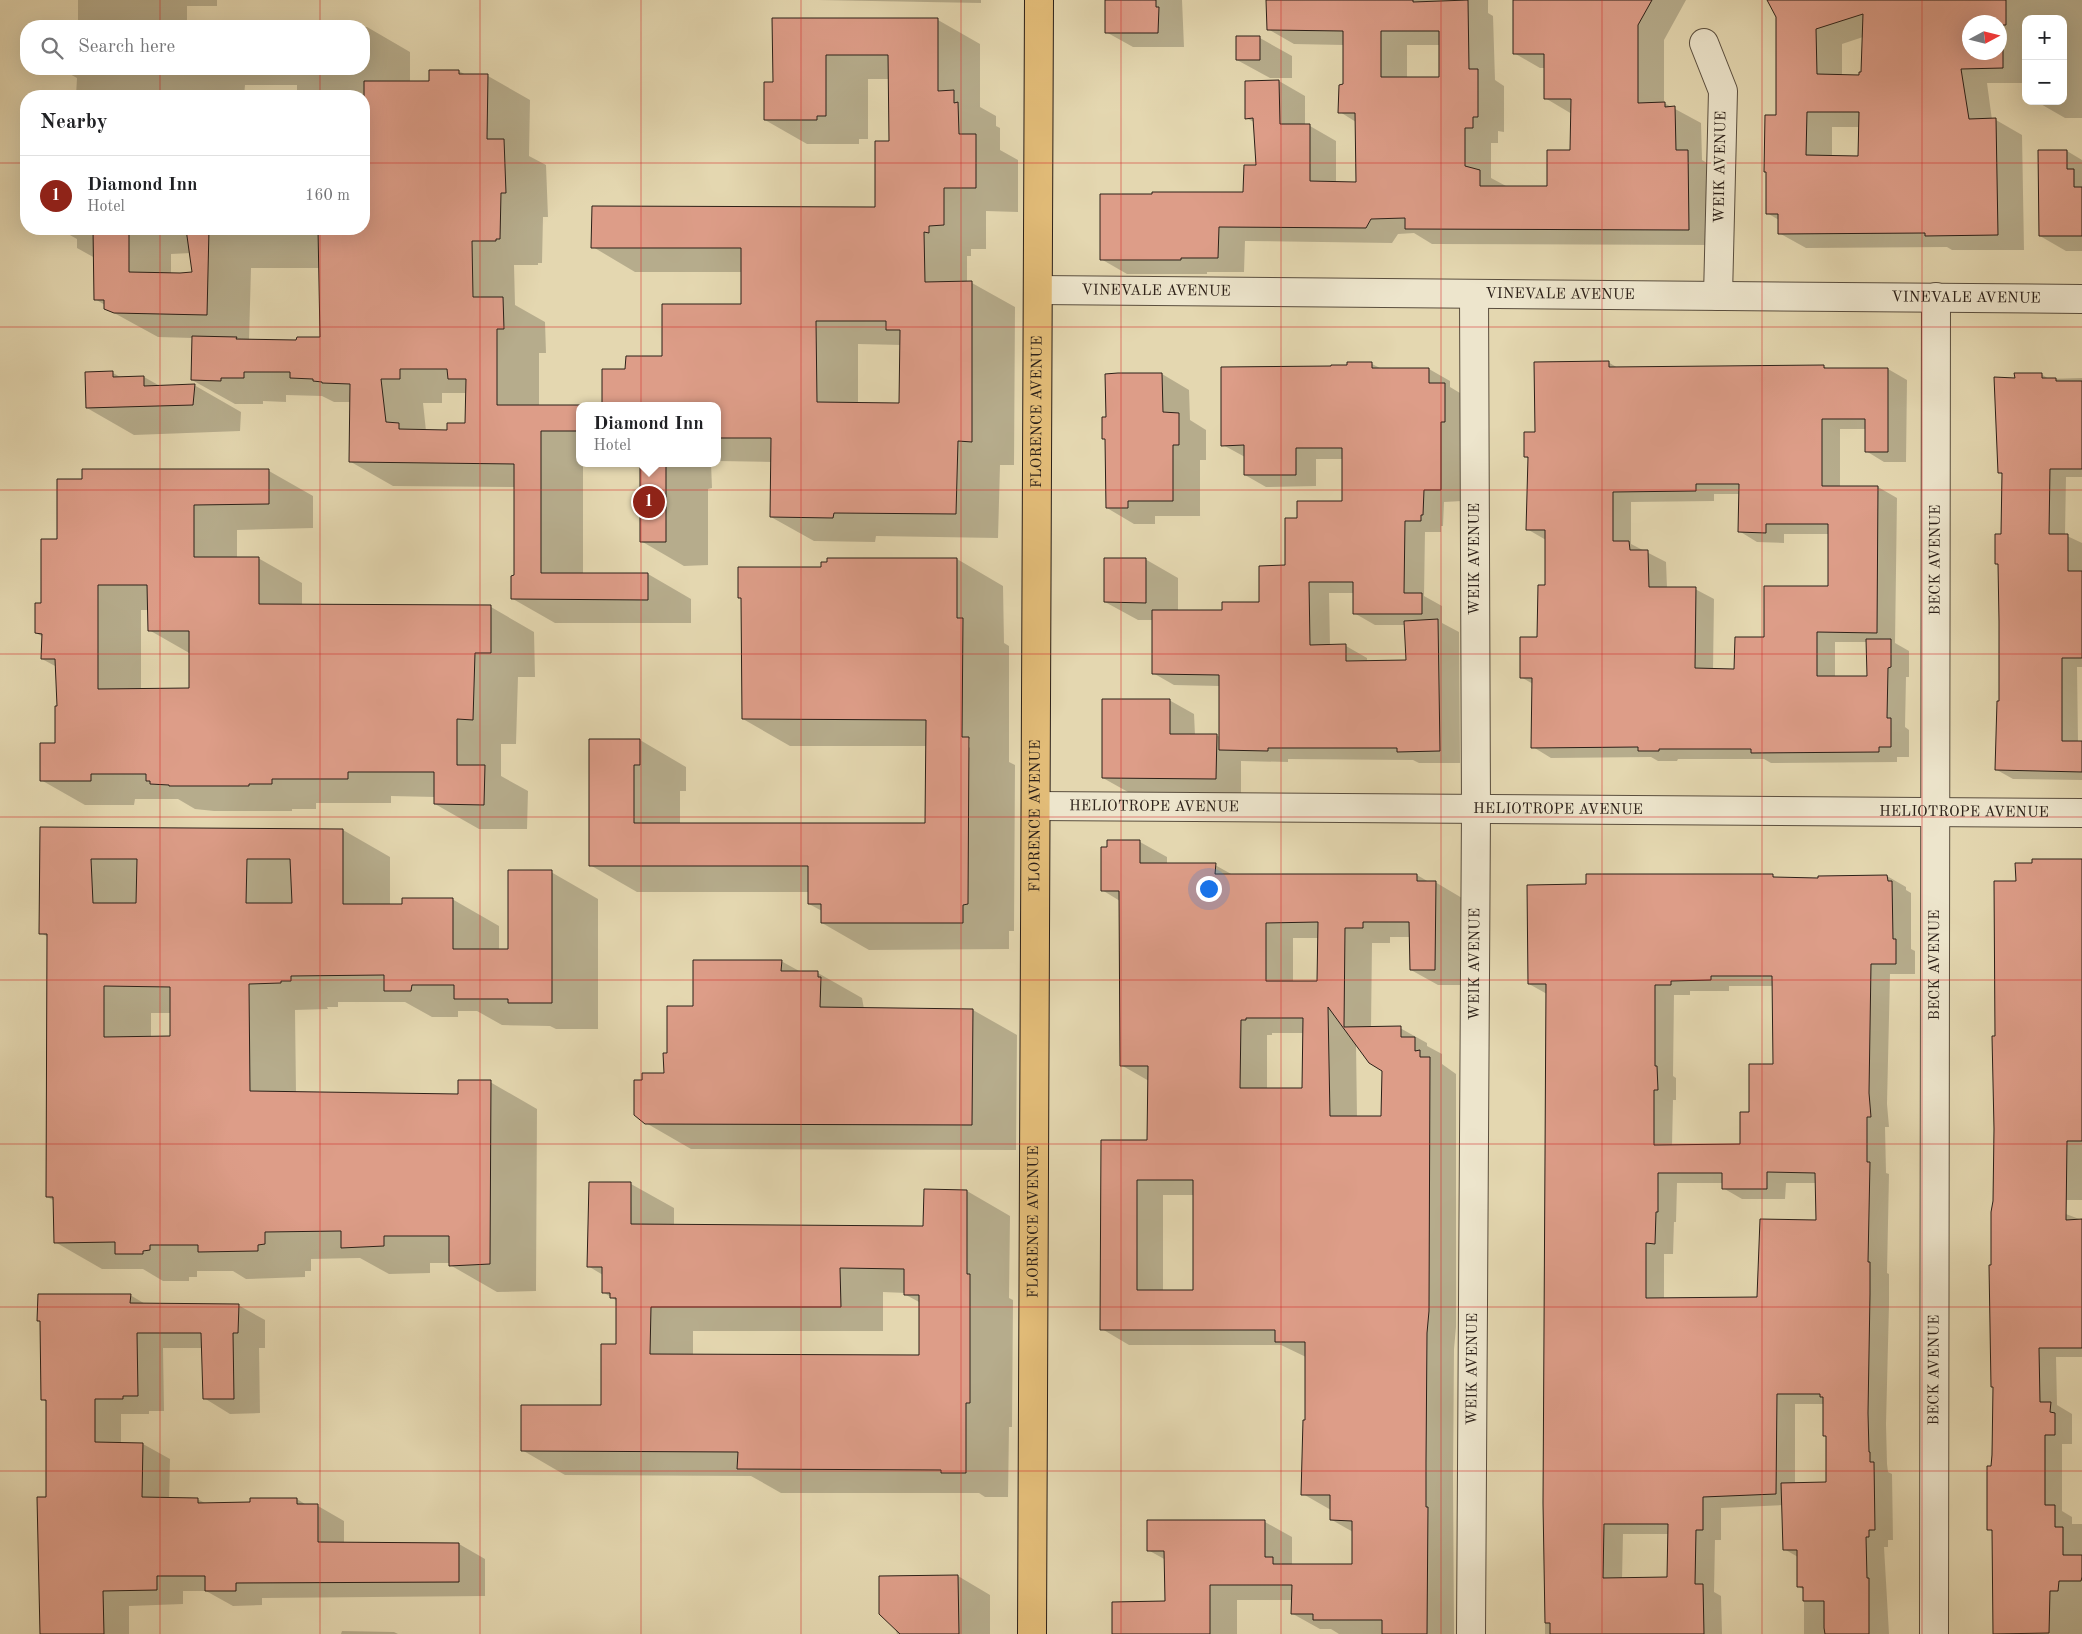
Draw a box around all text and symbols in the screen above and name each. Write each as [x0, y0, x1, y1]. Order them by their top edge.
north arrow [1962, 15, 2007, 60]
map controls [2022, 15, 2067, 105]
button: + [2022, 15, 2067, 60]
search box [20, 20, 370, 75]
icon: search [38, 34, 66, 62]
text: Search here [78, 38, 175, 57]
button: − [2022, 60, 2067, 105]
street label: WEIK AVENUE [1713, 111, 1729, 223]
text: Nearby [40, 112, 108, 133]
text: Diamond Inn [87, 176, 198, 195]
text: 1 [51, 188, 61, 204]
text: 160 m [305, 188, 350, 204]
text: Hotel [87, 199, 125, 215]
street label: VINEVALE AVENUE [1081, 283, 1231, 299]
street label: VINEVALE AVENUE [1485, 286, 1635, 303]
street label: VINEVALE AVENUE [1891, 290, 2041, 306]
street label: FLORENCE AVENUE [1029, 336, 1045, 488]
popup [576, 402, 721, 467]
text: Diamond Inn [593, 415, 704, 434]
text: Hotel [593, 438, 631, 454]
pin: 1 [633, 483, 665, 521]
street label: WEIK AVENUE [1468, 503, 1483, 615]
street label: BECK AVENUE [1928, 505, 1943, 615]
street label: FLORENCE AVENUE [1028, 740, 1043, 892]
street label: HELIOTROPE AVENUE [1069, 799, 1239, 815]
street label: HELIOTROPE AVENUE [1473, 801, 1643, 818]
street label: HELIOTROPE AVENUE [1879, 804, 2049, 820]
your location [1196, 876, 1222, 902]
street label: WEIK AVENUE [1467, 908, 1483, 1020]
street label: BECK AVENUE [1927, 910, 1943, 1020]
street label: FLORENCE AVENUE [1026, 1146, 1042, 1298]
street label: WEIK AVENUE [1465, 1313, 1480, 1425]
street label: BECK AVENUE [1927, 1315, 1942, 1425]

